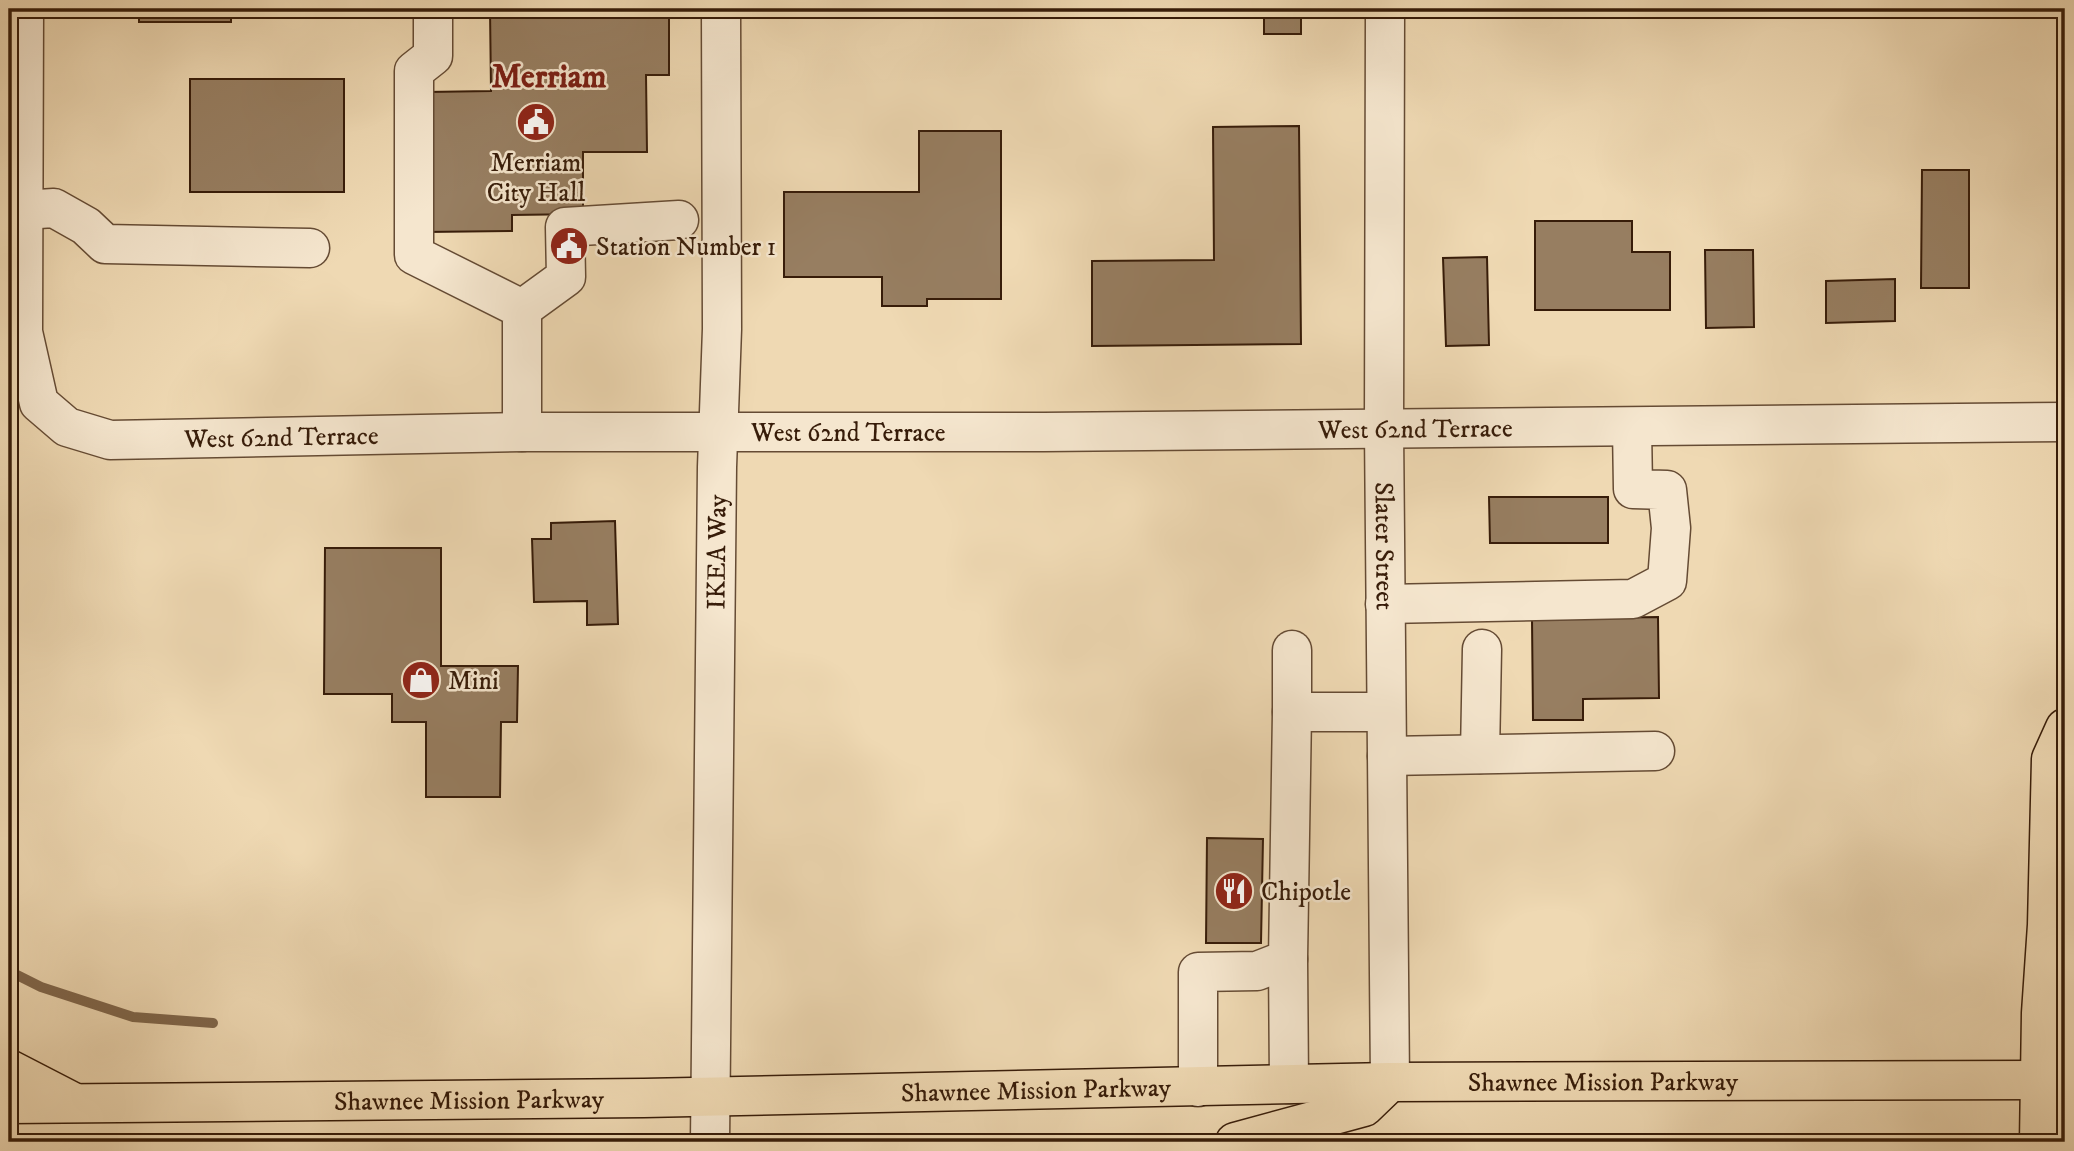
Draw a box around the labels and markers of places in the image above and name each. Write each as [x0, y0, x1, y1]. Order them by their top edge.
public building icon: Merriam City Hall [515, 101, 557, 143]
place label: Merriam City Hall [487, 147, 585, 210]
public building icon: Station Number 1 [548, 225, 590, 267]
place label: Station Number 1 [596, 231, 776, 264]
shop icon: Mini [400, 659, 442, 701]
place label: Mini [448, 665, 499, 698]
restaurant icon: Chipotle [1213, 870, 1255, 912]
place label: Chipotle [1261, 876, 1351, 909]

